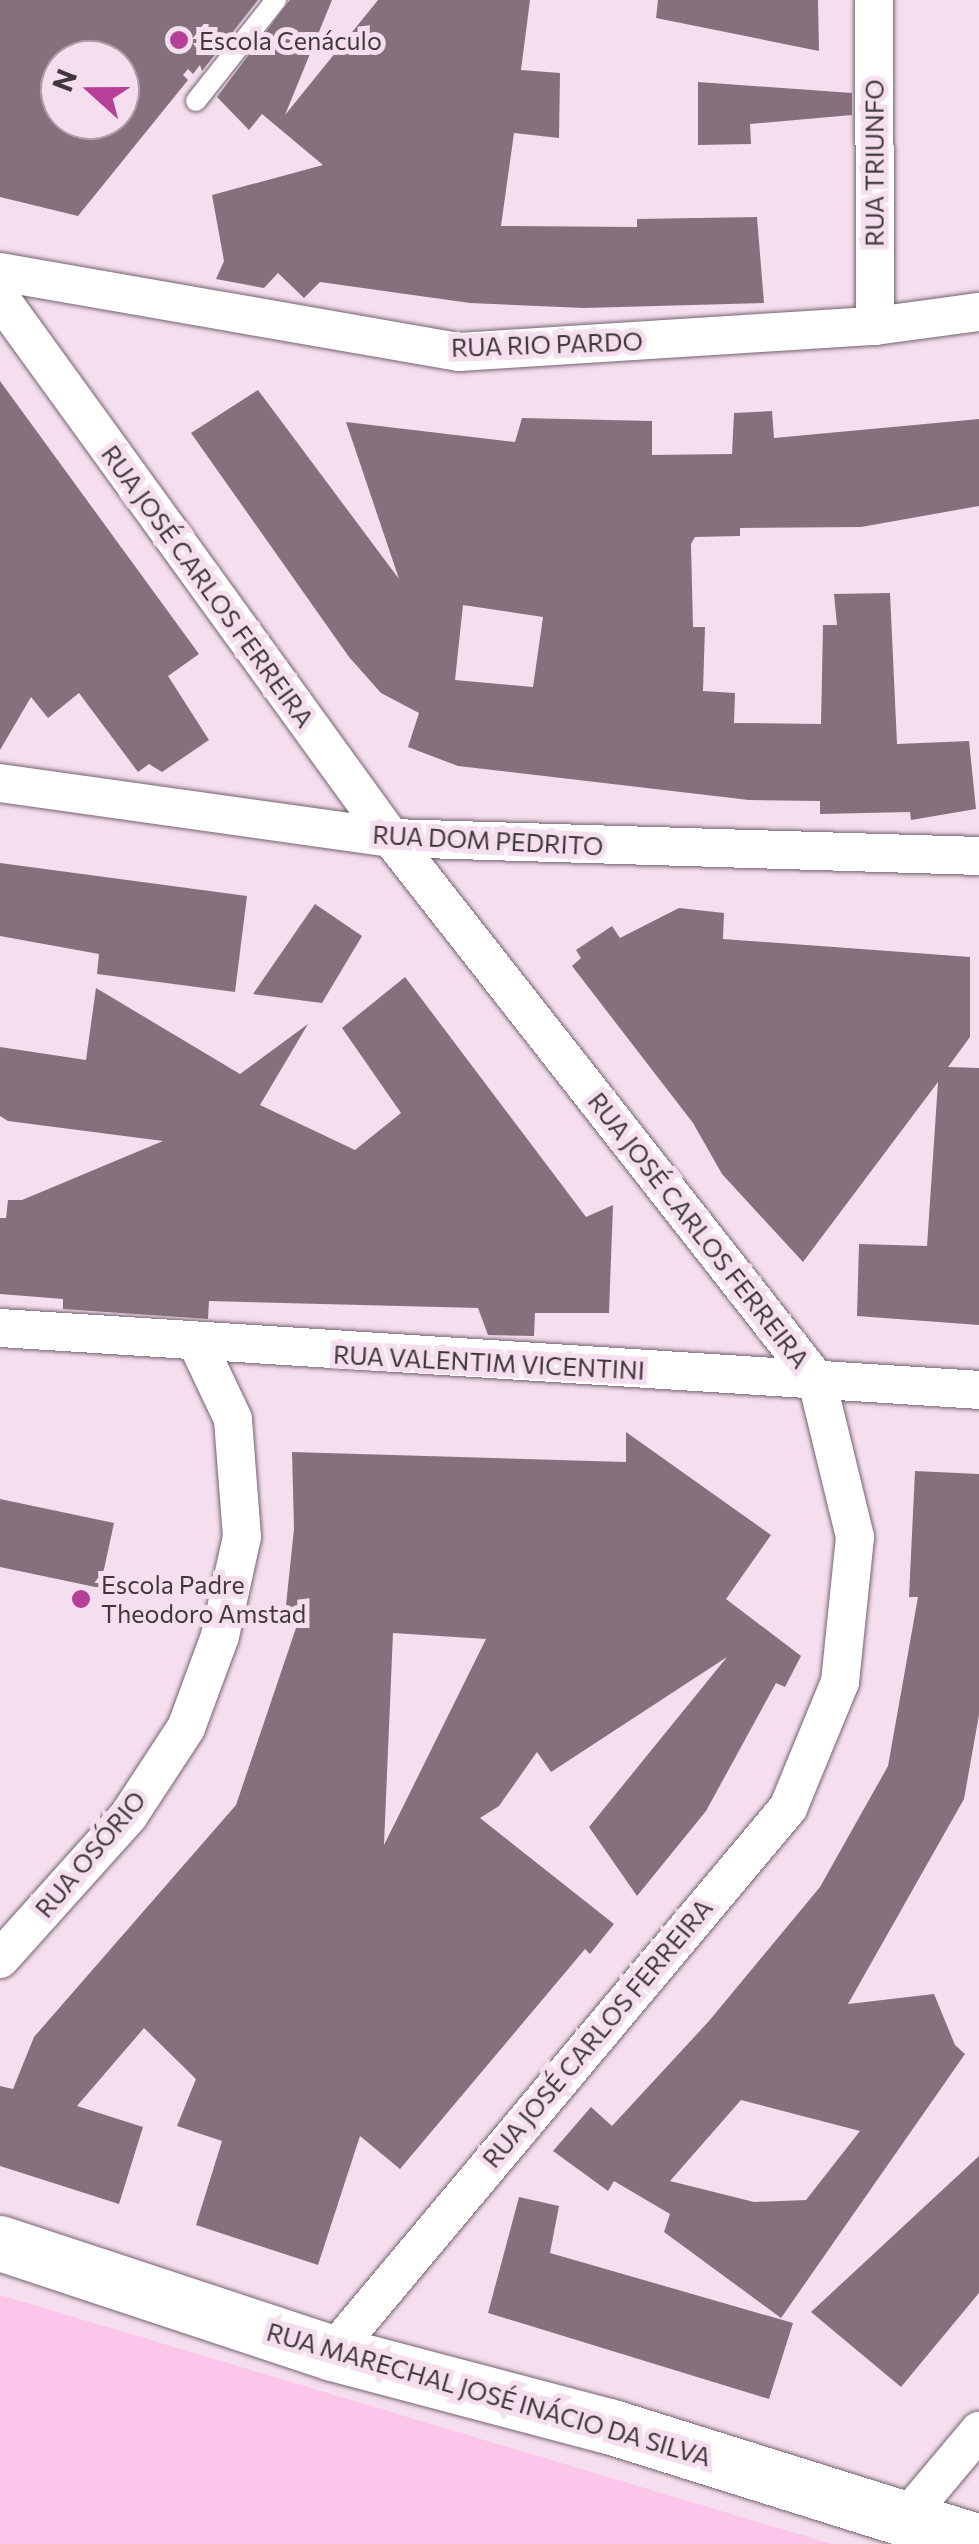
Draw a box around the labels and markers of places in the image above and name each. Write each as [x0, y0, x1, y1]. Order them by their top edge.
place label: Escola Cenáculo [199, 25, 382, 55]
marker: Escola Cenáculo [168, 29, 190, 51]
place label: Escola Padre Theodoro Amstad [101, 1570, 306, 1629]
marker: Escola Padre Theodoro Amstad [70, 1588, 92, 1610]

